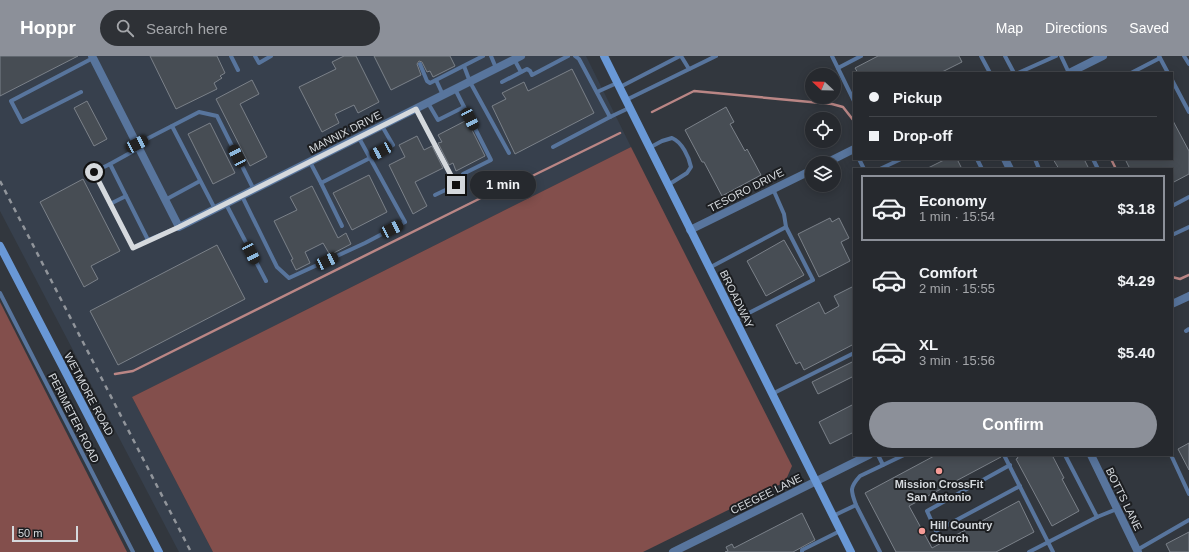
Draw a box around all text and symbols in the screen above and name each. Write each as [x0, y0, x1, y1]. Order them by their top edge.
search box [100, 10, 380, 46]
text: Hoppr [20, 17, 76, 38]
icon: search [114, 17, 136, 39]
text: Search here [146, 20, 228, 37]
text: Map [996, 20, 1023, 36]
text: Directions [1045, 20, 1107, 36]
text: Saved [1129, 20, 1169, 36]
north arrow [805, 68, 841, 104]
map controls [805, 68, 841, 192]
text: Pickup [893, 89, 942, 106]
car [459, 106, 481, 132]
street label: MANNIX DRIVE [307, 109, 383, 155]
button: locate [805, 112, 841, 148]
text: Drop-off [893, 127, 952, 144]
car [124, 133, 150, 155]
car [368, 140, 394, 162]
car [226, 143, 248, 169]
button: layers [805, 156, 841, 192]
route start [85, 163, 103, 181]
street label: TESORO DRIVE [706, 166, 786, 214]
callout: 1 min [470, 171, 536, 199]
route end [447, 176, 465, 194]
text: 1 min [486, 177, 520, 192]
icon: car [871, 190, 907, 226]
text: Economy [919, 192, 987, 209]
text: $3.18 [1117, 200, 1155, 217]
text: 1 min · 15:54 [919, 209, 995, 224]
car [379, 218, 405, 240]
car [240, 240, 262, 266]
car [314, 250, 340, 272]
icon: car [871, 262, 907, 298]
text: Comfort [919, 264, 977, 281]
street label: BROADWAY [718, 268, 756, 331]
text: $4.29 [1117, 272, 1155, 289]
text: 2 min · 15:55 [919, 281, 995, 296]
icon: car [871, 334, 907, 370]
text: XL [919, 336, 938, 353]
text: $5.40 [1117, 344, 1155, 361]
street label: WETMORE ROAD [62, 350, 116, 438]
text: 3 min · 15:56 [919, 353, 995, 368]
street label: PERIMETER ROAD [46, 371, 102, 465]
button: Confirm [869, 402, 1157, 448]
marker: Mission CrossFit San Antonio [934, 466, 944, 476]
street label: BOTTS LANE [1104, 466, 1144, 532]
street label: CEEGEE LANE [728, 472, 804, 516]
place label: Mission CrossFit San Antonio [895, 478, 984, 503]
place label: Hill Country Church [930, 519, 993, 544]
scale bar [12, 524, 78, 543]
marker: Hill Country Church [917, 526, 927, 536]
text: 50 m [18, 527, 42, 539]

